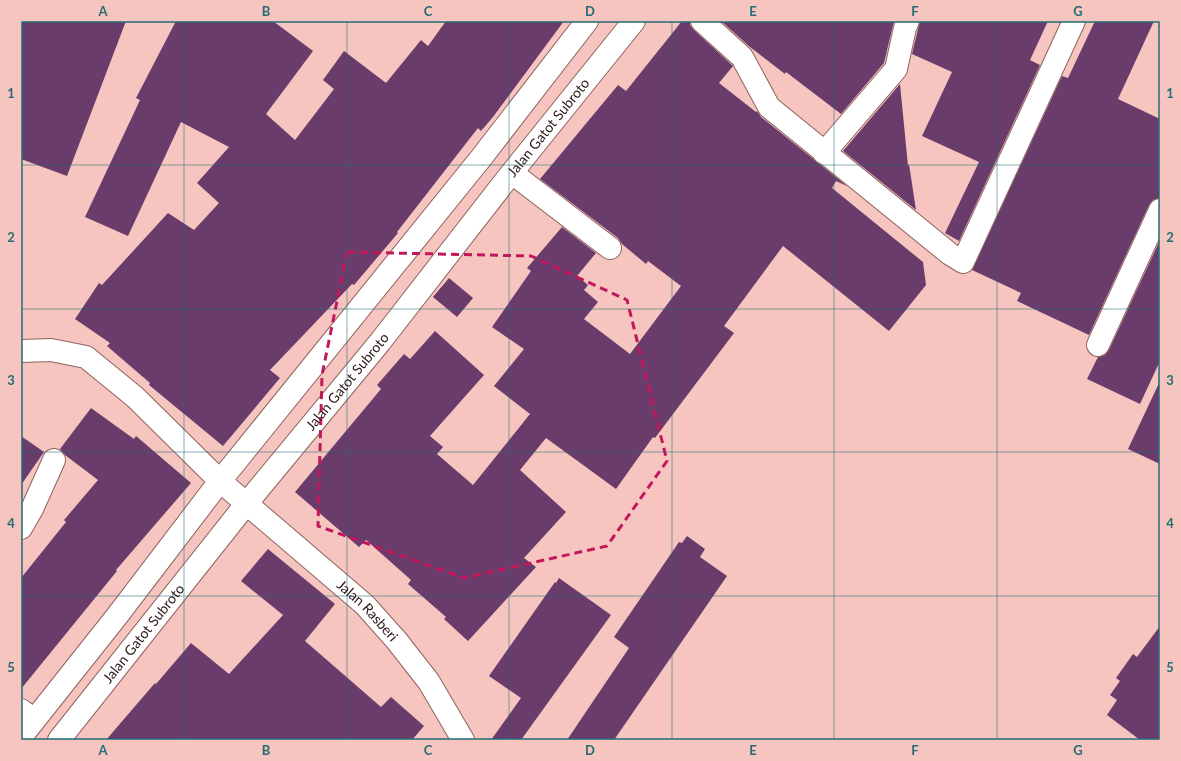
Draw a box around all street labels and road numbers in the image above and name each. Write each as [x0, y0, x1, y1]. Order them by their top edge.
street label: Jalan Gatot Subroto [503, 74, 593, 180]
street label: Jalan Gatot Subroto [302, 329, 392, 434]
street label: Jalan Rasberi [334, 576, 402, 644]
street label: Jalan Gatot Subroto [99, 580, 188, 686]

